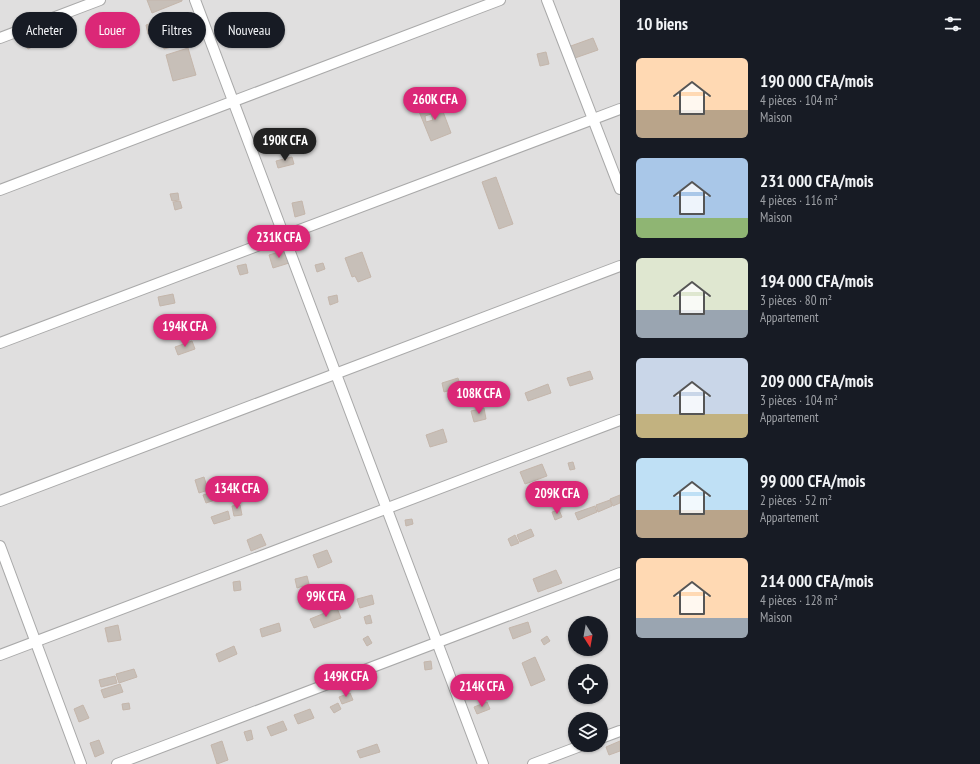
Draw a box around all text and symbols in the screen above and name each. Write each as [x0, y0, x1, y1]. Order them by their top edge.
chip: Acheter [12, 12, 77, 48]
chip: Louer [85, 12, 140, 48]
chip: Filtres [148, 12, 206, 48]
chip: Nouveau [214, 12, 285, 48]
text: 10 biens [636, 13, 688, 35]
icon: filters [942, 13, 964, 35]
text: 190 000 CFA/mois [760, 70, 873, 92]
icon: home [668, 74, 716, 122]
pin: 260K CFA [394, 87, 476, 121]
text: 260K CFA [412, 91, 458, 108]
text: 4 pièces · 104 m² [760, 92, 838, 109]
text: Maison [760, 109, 792, 126]
pin: 190K CFA [244, 128, 326, 162]
text: 190K CFA [262, 132, 308, 149]
text: 231 000 CFA/mois [760, 170, 873, 192]
icon: home [668, 174, 716, 222]
text: 4 pièces · 116 m² [760, 192, 838, 209]
text: Maison [760, 209, 792, 226]
pin: 231K CFA [238, 225, 320, 259]
text: 231K CFA [256, 229, 302, 246]
text: 194 000 CFA/mois [760, 270, 873, 292]
icon: home [668, 274, 716, 322]
text: 3 pièces · 80 m² [760, 292, 832, 309]
text: Appartement [760, 309, 819, 326]
pin: 194K CFA [144, 314, 226, 348]
text: 194K CFA [162, 318, 208, 335]
text: 209 000 CFA/mois [760, 370, 873, 392]
icon: home [668, 374, 716, 422]
pin: 108K CFA [438, 381, 520, 415]
text: 108K CFA [456, 385, 502, 402]
text: 3 pièces · 104 m² [760, 392, 838, 409]
text: Appartement [760, 409, 819, 426]
text: 99 000 CFA/mois [760, 470, 865, 492]
icon: home [668, 474, 716, 522]
pin: 134K CFA [196, 476, 278, 510]
text: 134K CFA [214, 480, 260, 497]
pin: 209K CFA [516, 481, 598, 515]
text: 209K CFA [534, 485, 580, 502]
text: 2 pièces · 52 m² [760, 492, 832, 509]
text: Appartement [760, 509, 819, 526]
text: 214 000 CFA/mois [760, 570, 873, 592]
icon: home [668, 574, 716, 622]
pin: 99K CFA [289, 584, 363, 618]
text: 99K CFA [306, 588, 346, 605]
text: 4 pièces · 128 m² [760, 592, 838, 609]
text: Maison [760, 609, 792, 626]
north arrow [568, 616, 608, 656]
map controls [568, 616, 608, 752]
pin: 149K CFA [305, 664, 387, 698]
button: locate [568, 664, 608, 704]
text: 149K CFA [323, 668, 369, 685]
pin: 214K CFA [441, 674, 523, 708]
text: 214K CFA [459, 678, 505, 695]
button: layers [568, 712, 608, 752]

